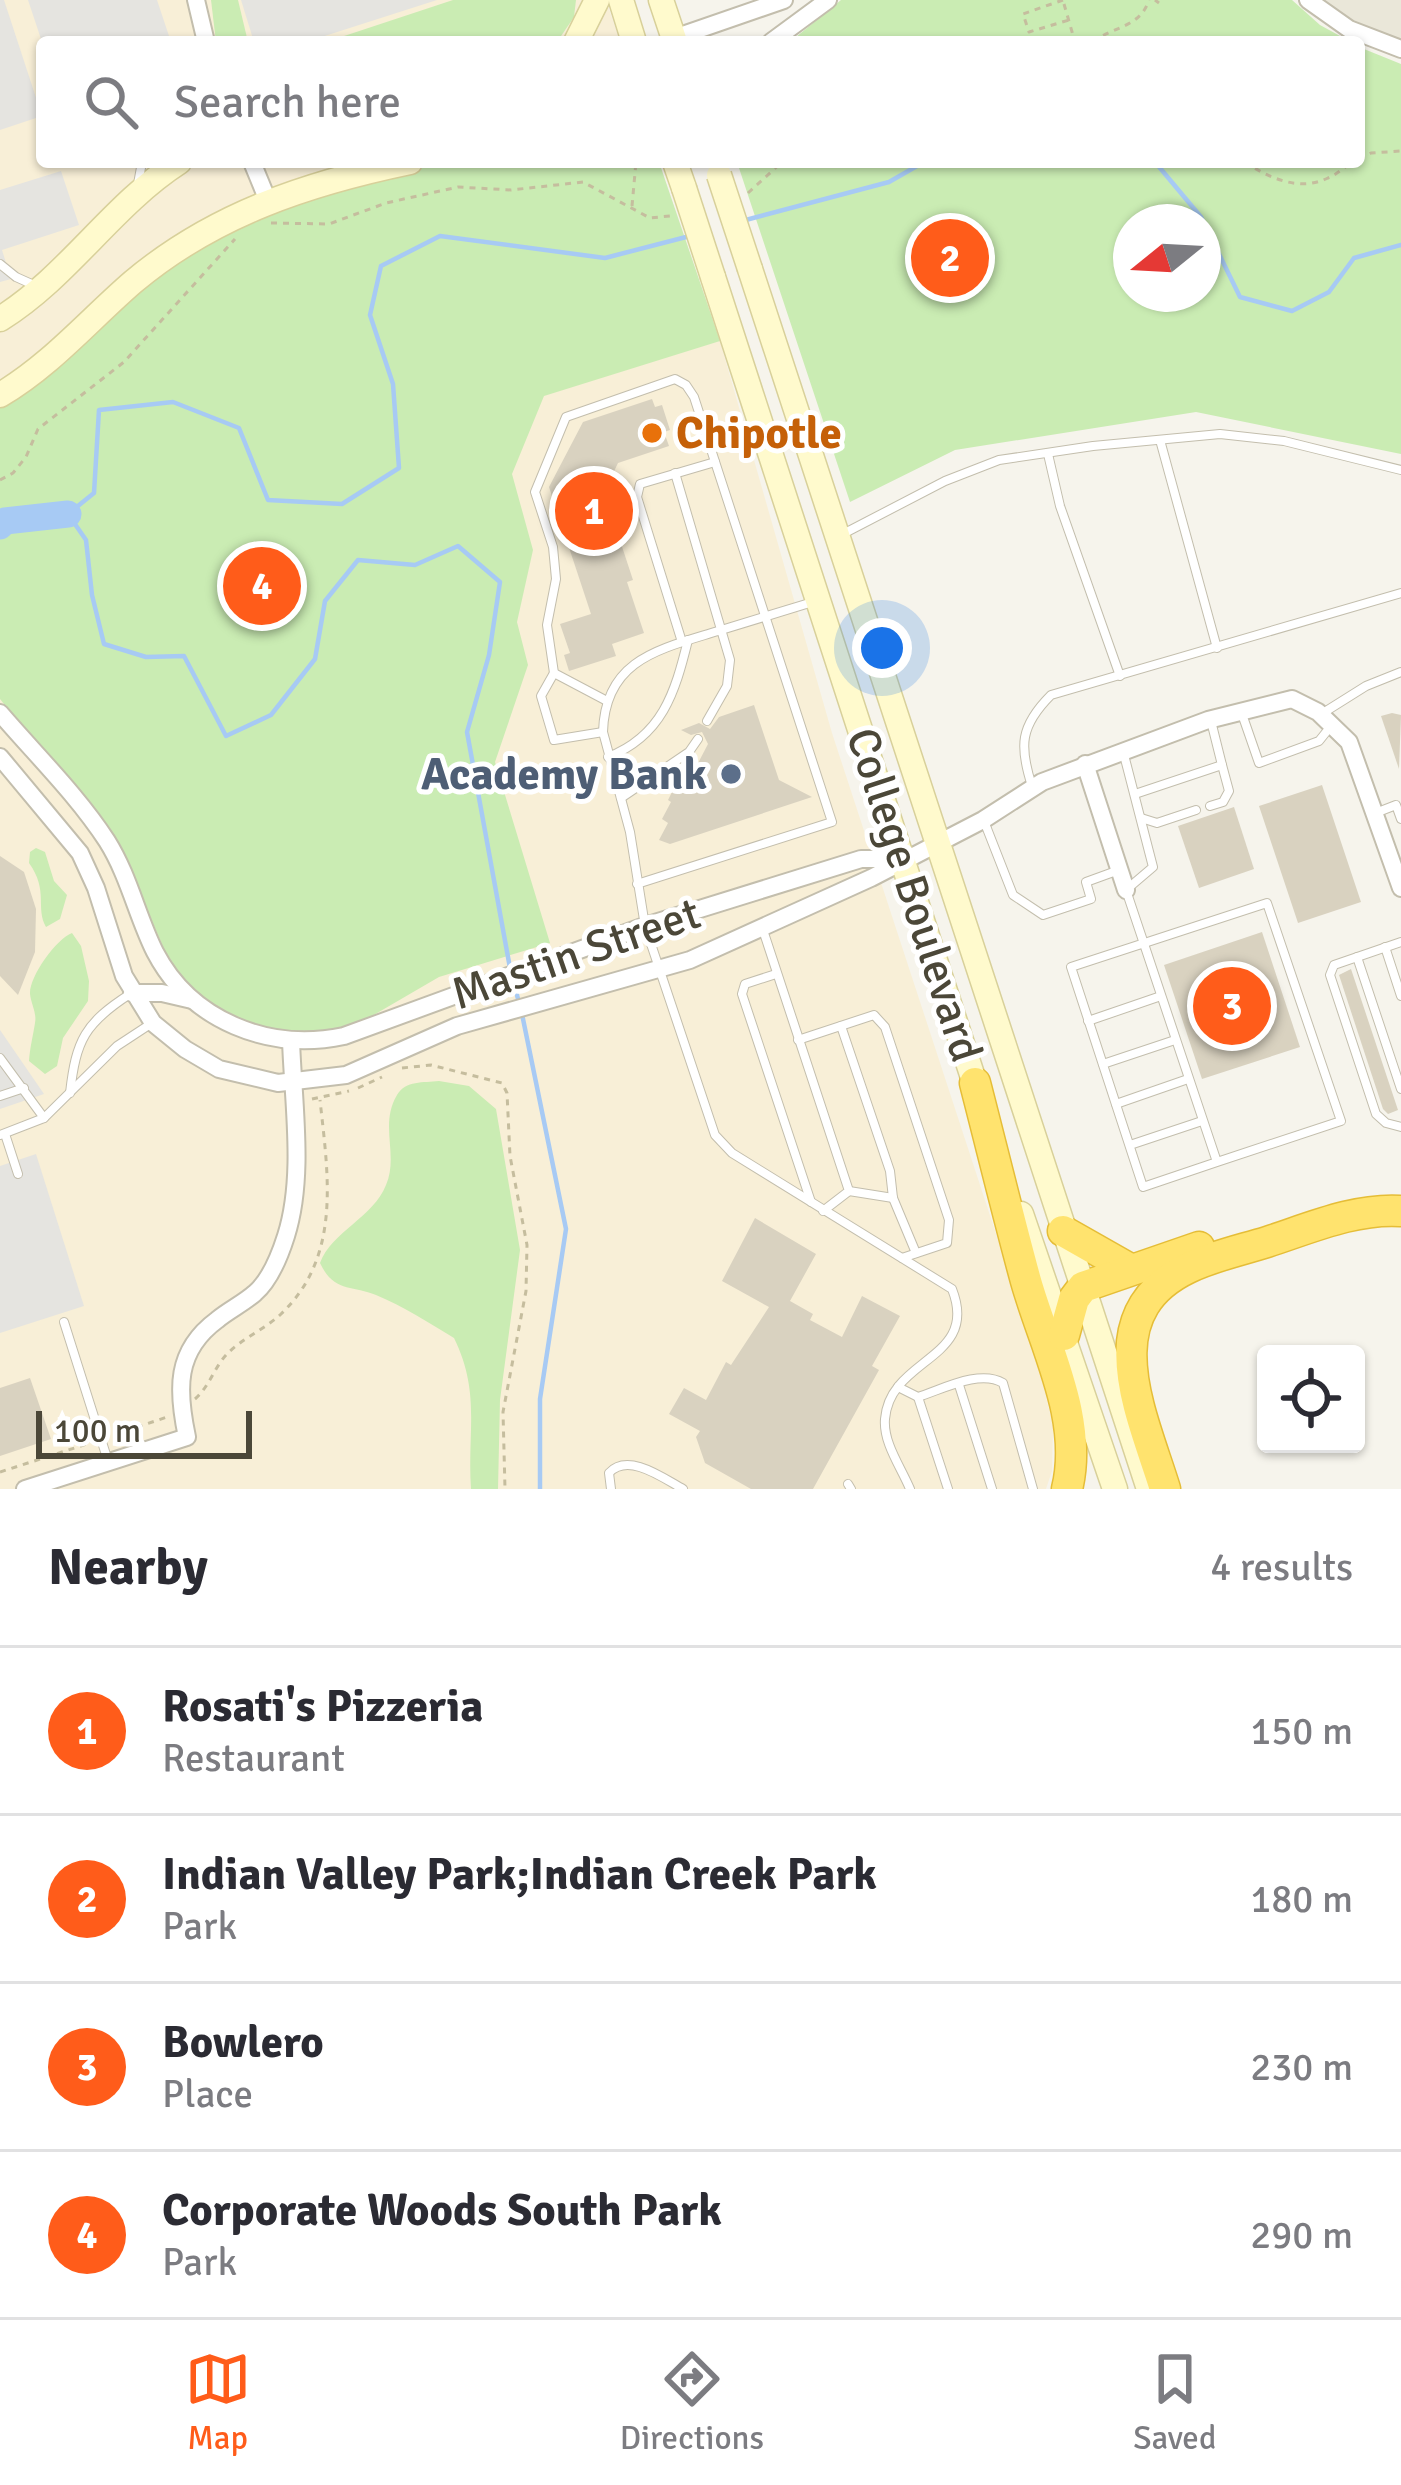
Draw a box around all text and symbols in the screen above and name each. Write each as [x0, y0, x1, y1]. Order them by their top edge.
search box [36, 36, 1365, 168]
icon: search [78, 69, 144, 135]
text: Search here [174, 75, 401, 130]
north arrow [1113, 204, 1221, 312]
pin: 2 [911, 213, 989, 303]
place label: Chipotle [676, 406, 842, 461]
marker: Chipotle [639, 420, 665, 446]
pin: 1 [555, 466, 633, 556]
pin: 4 [223, 541, 301, 631]
your location [852, 618, 912, 678]
street label: College Boulevard [834, 721, 994, 1069]
place label: Academy Bank [421, 747, 707, 802]
marker: Academy Bank [718, 761, 744, 787]
street label: Mastin Street [445, 886, 707, 1022]
pin: 3 [1193, 961, 1271, 1051]
map controls [1257, 1345, 1365, 1453]
button: locate [1257, 1345, 1365, 1453]
scale bar [36, 1405, 252, 1458]
text: 100 m [54, 1411, 141, 1452]
text: Nearby [48, 1536, 208, 1599]
text: 4 results [1210, 1543, 1353, 1591]
text: Rosati's Pizzeria [162, 1679, 483, 1734]
text: 1 [76, 1707, 98, 1755]
text: 150 m [1250, 1707, 1353, 1755]
text: Restaurant [162, 1734, 345, 1782]
text: Indian Valley Park;Indian Creek Park [162, 1847, 877, 1902]
text: 2 [76, 1875, 98, 1923]
text: 180 m [1250, 1875, 1353, 1923]
text: Park [162, 1902, 237, 1950]
text: Bowlero [162, 2015, 324, 2070]
text: 3 [76, 2043, 98, 2091]
text: 230 m [1250, 2043, 1353, 2091]
text: Place [162, 2070, 253, 2118]
text: Corporate Woods South Park [162, 2183, 722, 2238]
text: 4 [76, 2211, 98, 2259]
text: 290 m [1250, 2211, 1353, 2259]
text: Park [162, 2238, 237, 2286]
tab: Map [185, 2346, 251, 2459]
tab: Directions [620, 2346, 764, 2459]
tab: Saved [1133, 2346, 1216, 2459]

